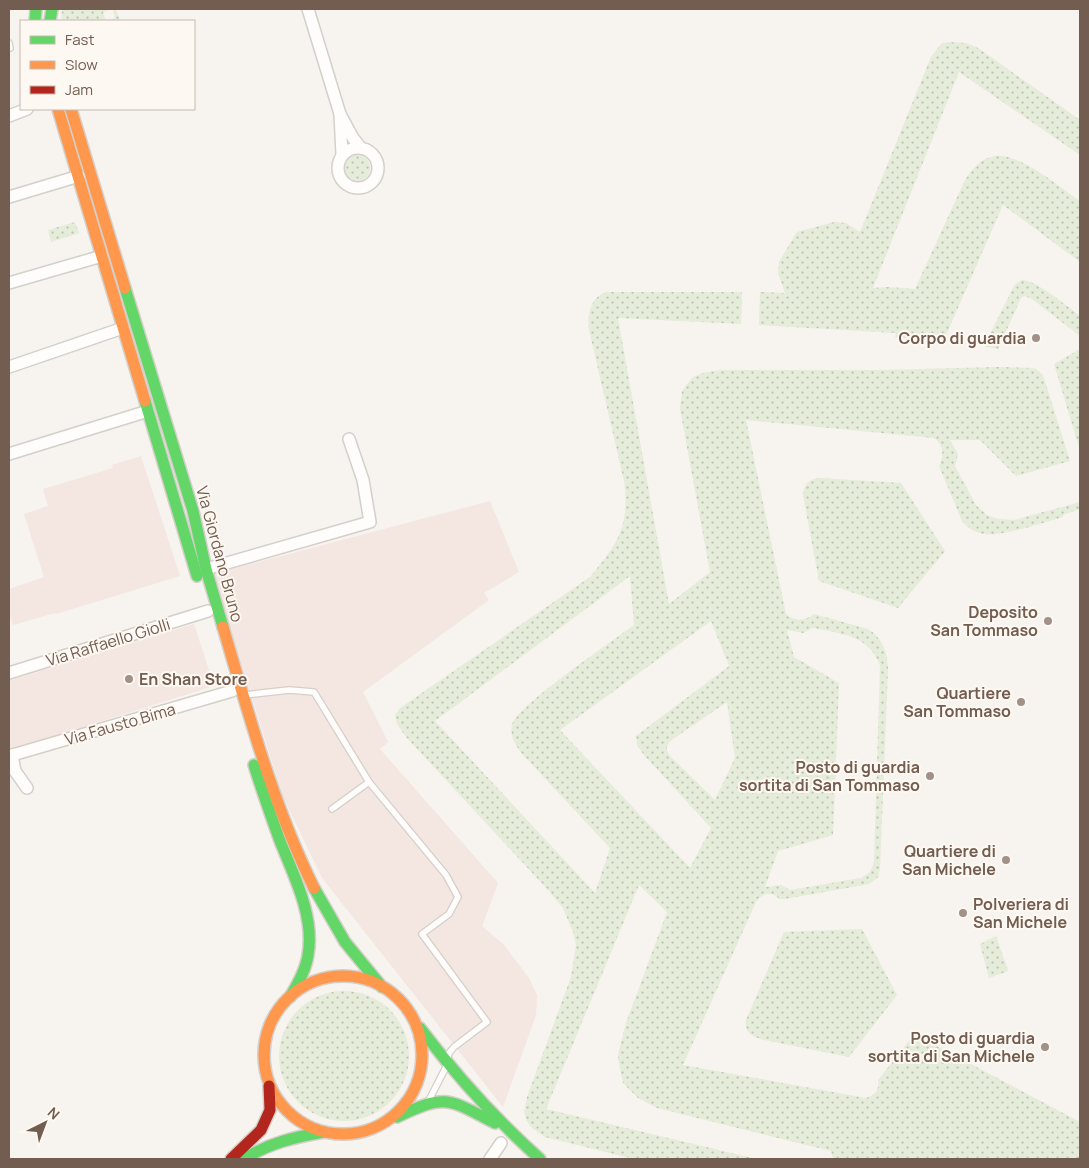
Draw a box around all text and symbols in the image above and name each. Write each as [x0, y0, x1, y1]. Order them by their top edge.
legend [20, 20, 195, 110]
text: Fast [65, 29, 94, 50]
text: Slow [65, 54, 98, 75]
text: Jam [65, 79, 93, 100]
place label: Corpo di guardia [899, 327, 1026, 349]
marker: Corpo di guardia [1030, 332, 1042, 344]
street label: Via Giordano Bruno [191, 484, 249, 624]
place label: Deposito San Tommaso [930, 601, 1038, 641]
street label: Via Raffaello Giolli [43, 613, 173, 671]
marker: Deposito San Tommaso [1042, 615, 1054, 627]
place label: En Shan Store [139, 668, 248, 690]
marker: En Shan Store [123, 673, 135, 685]
place label: Quartiere San Tommaso [903, 682, 1011, 722]
marker: Quartiere San Tommaso [1015, 696, 1027, 708]
street label: Via Fausto Bima [62, 698, 178, 750]
place label: Posto di guardia sortita di San Tommaso [739, 756, 920, 796]
marker: Posto di guardia sortita di San Tommaso [924, 770, 936, 782]
place label: Quartiere di San Michele [902, 840, 996, 880]
marker: Quartiere di San Michele [1000, 854, 1012, 866]
place label: Polveriera di San Michele [973, 893, 1069, 933]
marker: Polveriera di San Michele [957, 907, 969, 919]
place label: Posto di guardia sortita di San Michele [868, 1027, 1035, 1067]
marker: Posto di guardia sortita di San Michele [1039, 1041, 1051, 1053]
north arrow [20, 1098, 70, 1148]
text: N [44, 1103, 64, 1123]

